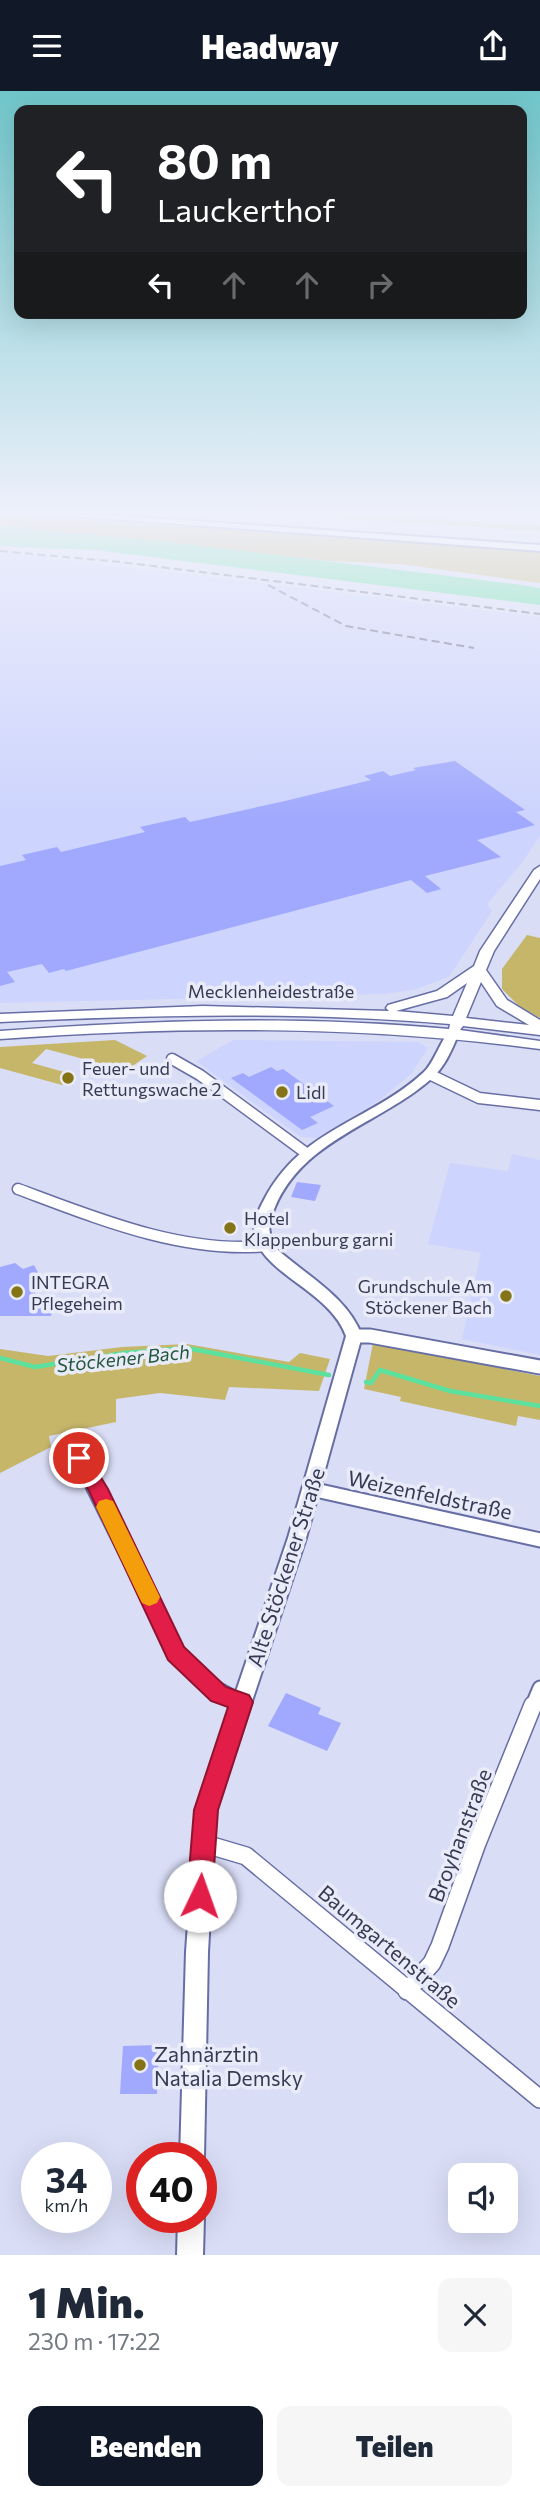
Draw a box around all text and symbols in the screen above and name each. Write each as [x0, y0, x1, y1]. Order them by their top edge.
text: Headway [201, 26, 339, 66]
icon: menu [28, 27, 66, 65]
icon: share [474, 27, 512, 65]
text: 80 m [157, 129, 272, 189]
icon: left [42, 133, 133, 224]
text: Lauckerthof [157, 189, 335, 229]
icon: left [142, 266, 180, 304]
icon: ahead [215, 266, 253, 304]
icon: ahead [288, 266, 326, 304]
icon: right [361, 266, 399, 304]
street label: Mecklenheidestraße [188, 980, 354, 1002]
place label: Feuer- und Rettungswache 2 [82, 1057, 222, 1100]
marker: Feuer- und Rettungswache 2 [60, 1070, 76, 1086]
place label: Lidl [296, 1081, 326, 1103]
marker: Lidl [274, 1084, 290, 1100]
place label: Hotel Klappenburg garni [244, 1207, 393, 1250]
marker: Hotel Klappenburg garni [222, 1220, 238, 1236]
place label: INTEGRA Pflegeheim [31, 1271, 123, 1314]
place label: Grundschule Am Stöckener Bach [358, 1275, 492, 1318]
marker: INTEGRA Pflegeheim [9, 1284, 25, 1300]
marker: Grundschule Am Stöckener Bach [498, 1288, 514, 1304]
water label: Stöckener Bach [55, 1340, 191, 1376]
pin [49, 1428, 109, 1488]
icon: arrive [60, 1439, 98, 1477]
street label: Alte Stöckener Straße [241, 1464, 329, 1670]
street label: Weizenfeldstraße [346, 1464, 514, 1524]
street label: Broyhanstraße [422, 1765, 496, 1905]
position arrow [163, 1859, 237, 1933]
street label: Baumgartenstraße [314, 1879, 466, 2013]
place label: Zahnärztin Natalia Demsky [154, 2041, 303, 2090]
marker: Zahnärztin Natalia Demsky [132, 2057, 148, 2073]
speed limit sign: 40 [126, 2142, 217, 2233]
text: 34 [46, 2157, 87, 2200]
map controls [448, 2163, 518, 2233]
button: sound [448, 2163, 518, 2233]
text: km/h [45, 2194, 88, 2216]
text: 1 Min. [28, 2275, 145, 2327]
button: close [438, 2278, 512, 2352]
text: 230 m · 17:22 [28, 2327, 161, 2355]
button: Beenden [28, 2406, 263, 2486]
button: Teilen [277, 2406, 512, 2486]

